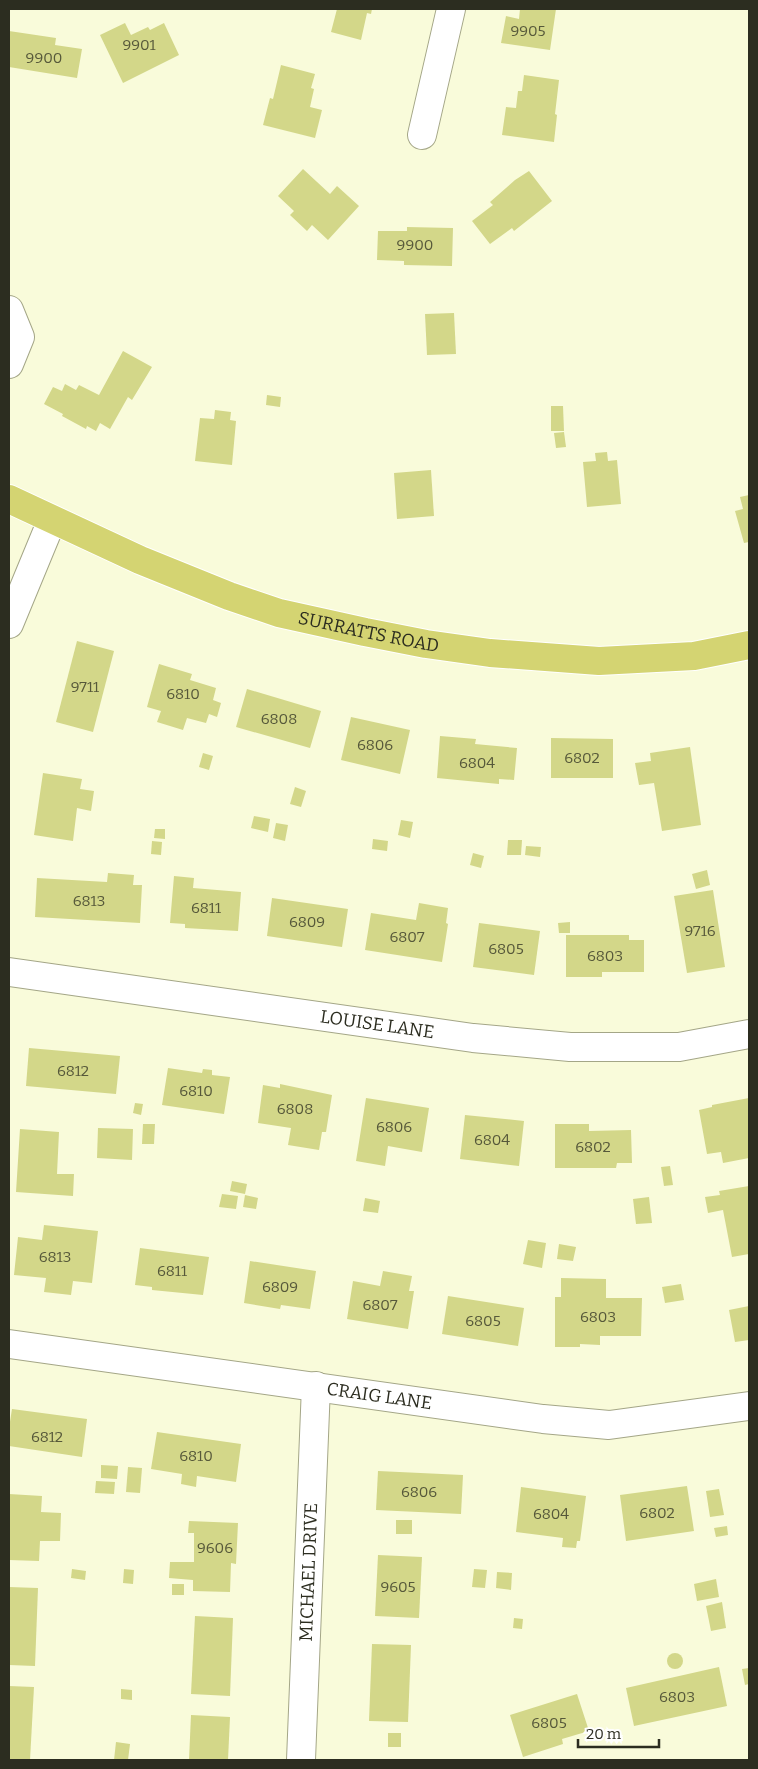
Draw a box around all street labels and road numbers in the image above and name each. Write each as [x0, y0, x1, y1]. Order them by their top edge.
street label: SURRATTS ROAD [296, 607, 440, 657]
street label: LOUISE LANE [319, 1005, 436, 1043]
street label: CRAIG LANE [325, 1378, 433, 1414]
street label: MICHAEL DRIVE [295, 1502, 322, 1642]

